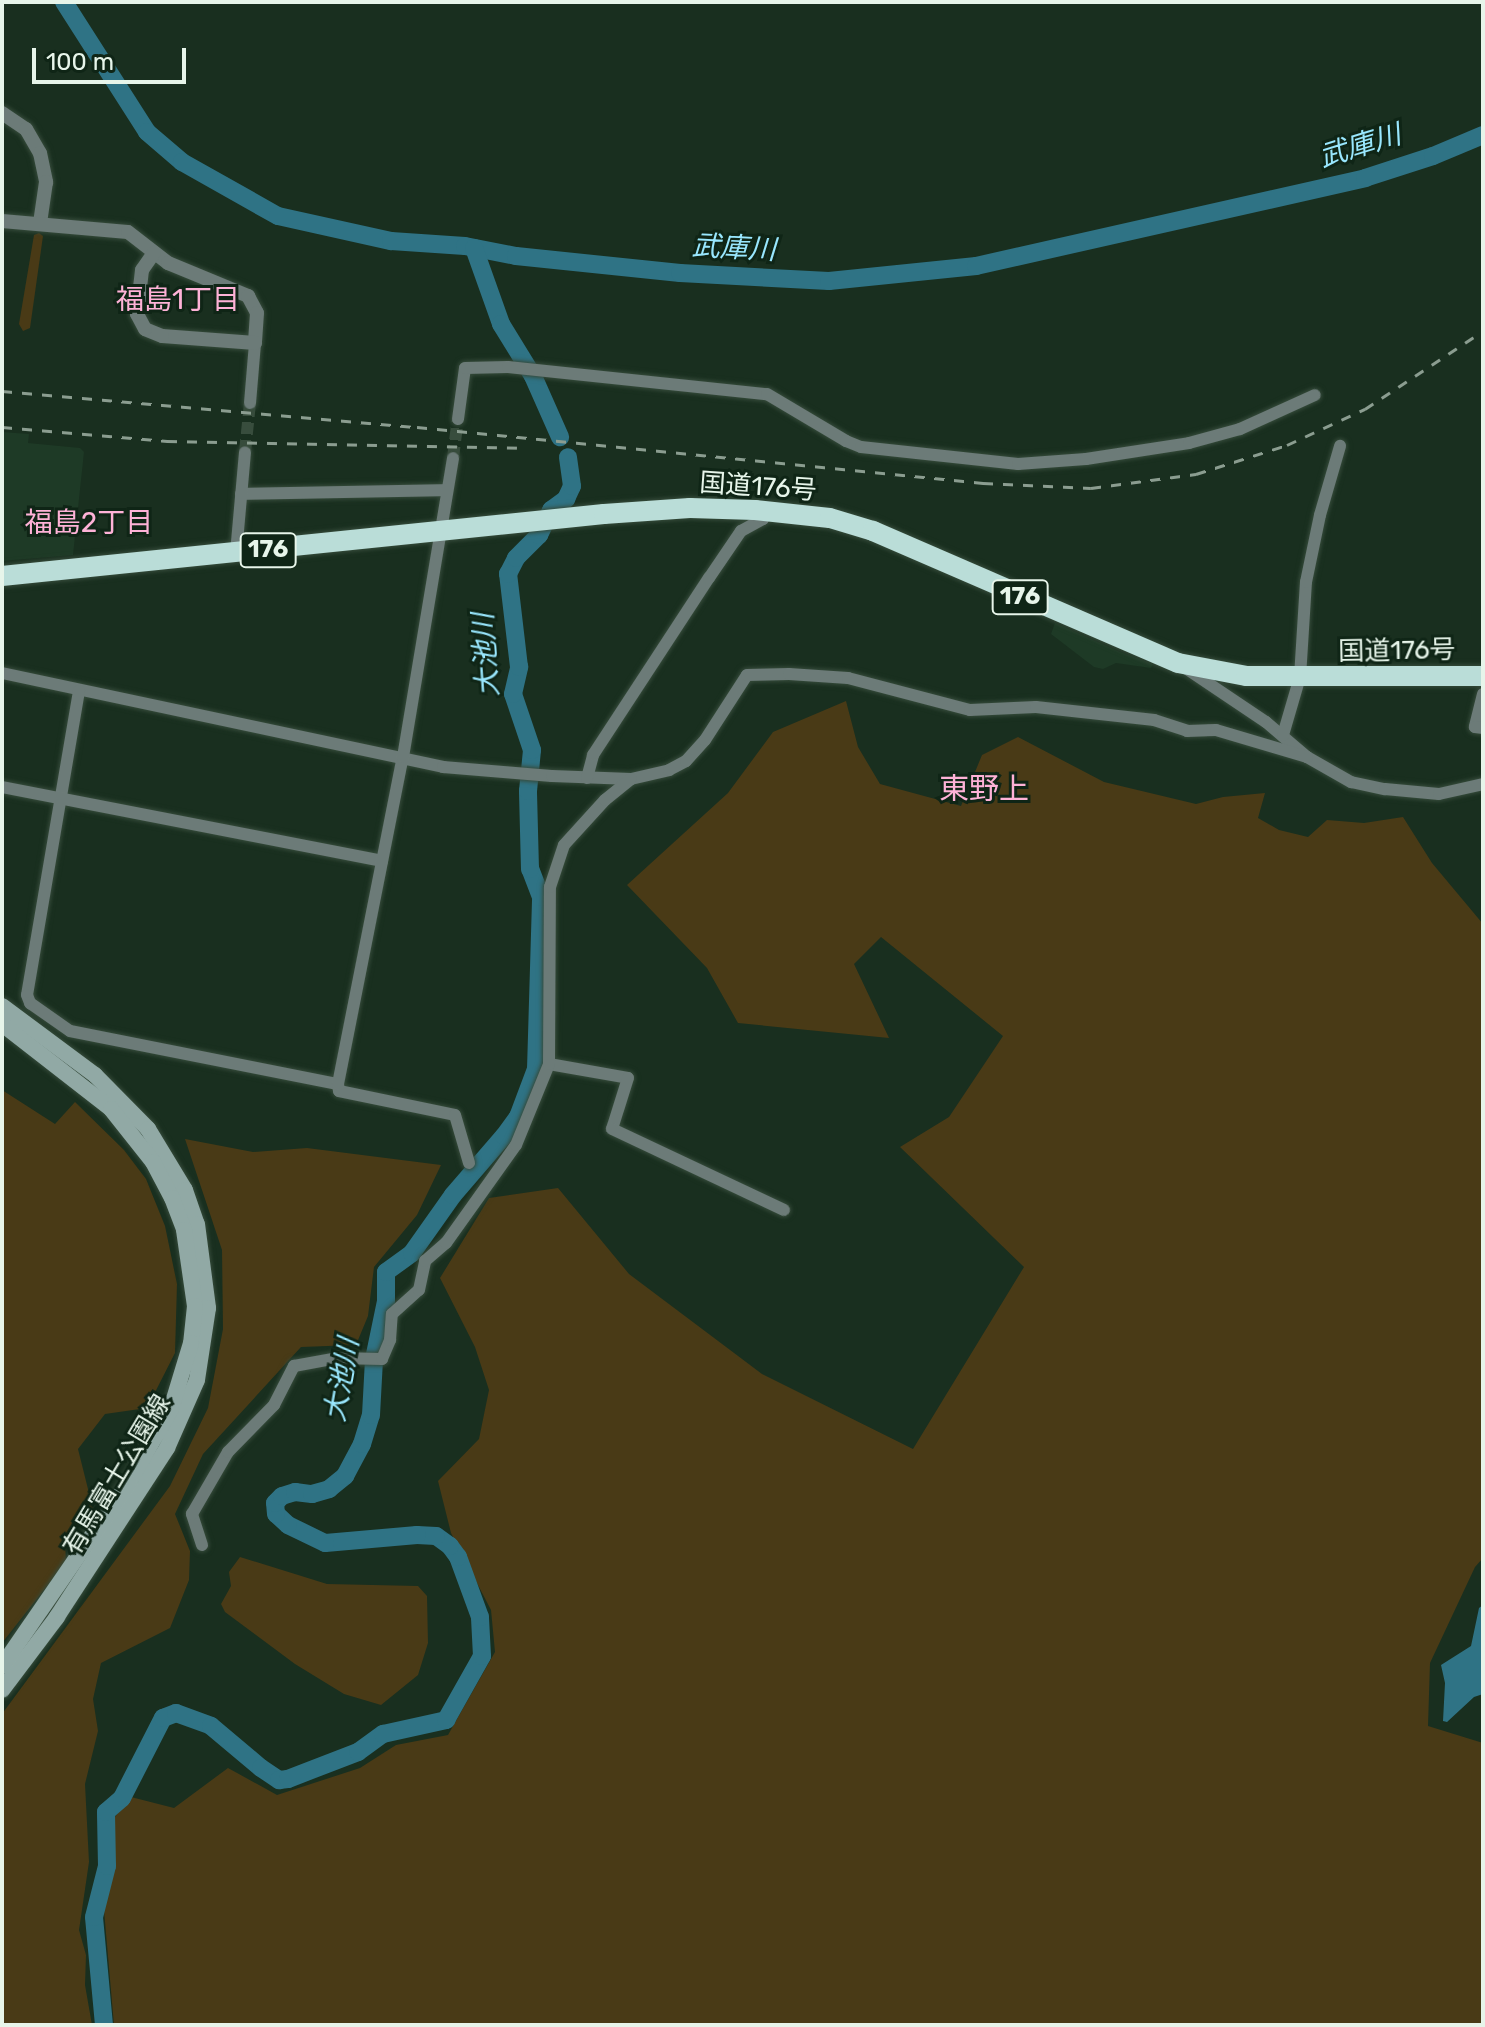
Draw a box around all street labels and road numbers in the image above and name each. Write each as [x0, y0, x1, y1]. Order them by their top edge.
street label: 国道176号 [698, 467, 818, 507]
road number: 176 [238, 530, 298, 570]
road number: 176 [990, 577, 1050, 617]
street label: 国道176号 [1338, 634, 1456, 668]
street label: 有馬富士公園線 [57, 1389, 177, 1561]

